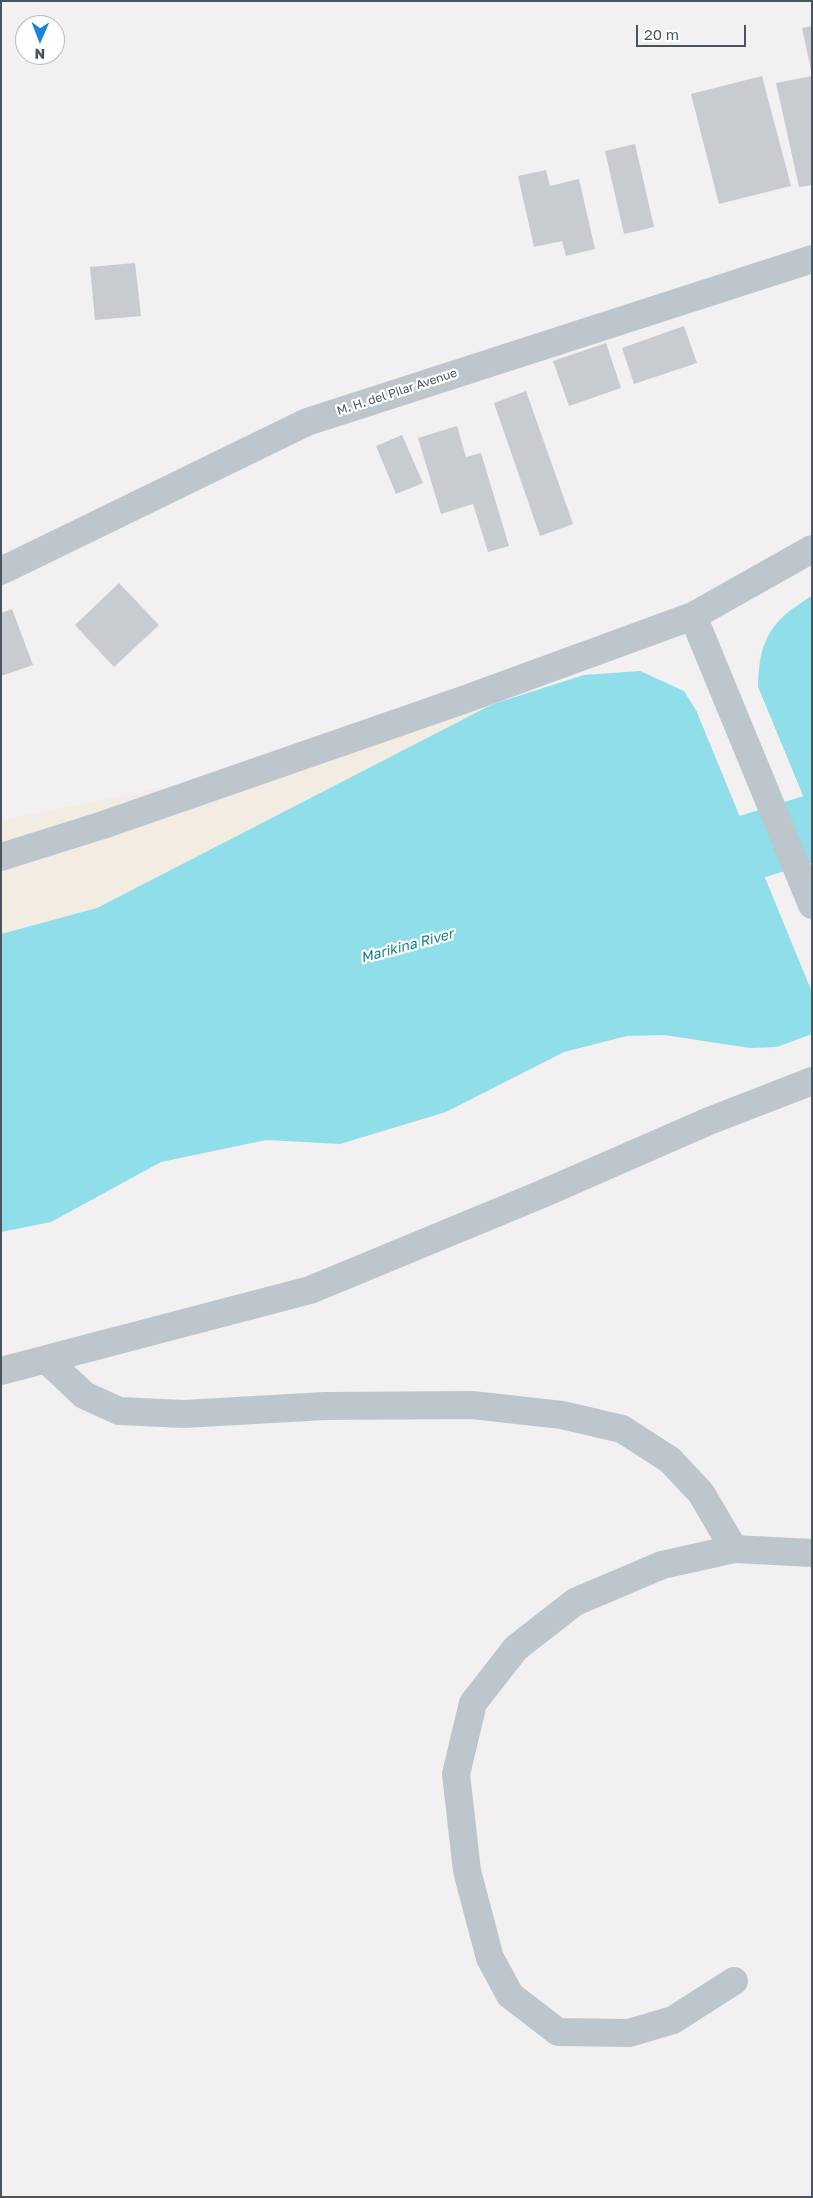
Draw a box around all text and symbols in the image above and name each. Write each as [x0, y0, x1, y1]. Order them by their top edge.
north arrow [15, 15, 65, 65]
scale bar [638, 15, 748, 47]
text: 20 m [644, 25, 679, 43]
text: N [34, 46, 45, 63]
street label: M. H. del Pilar Avenue [335, 366, 459, 418]
water label: Marikina River [359, 926, 455, 966]

